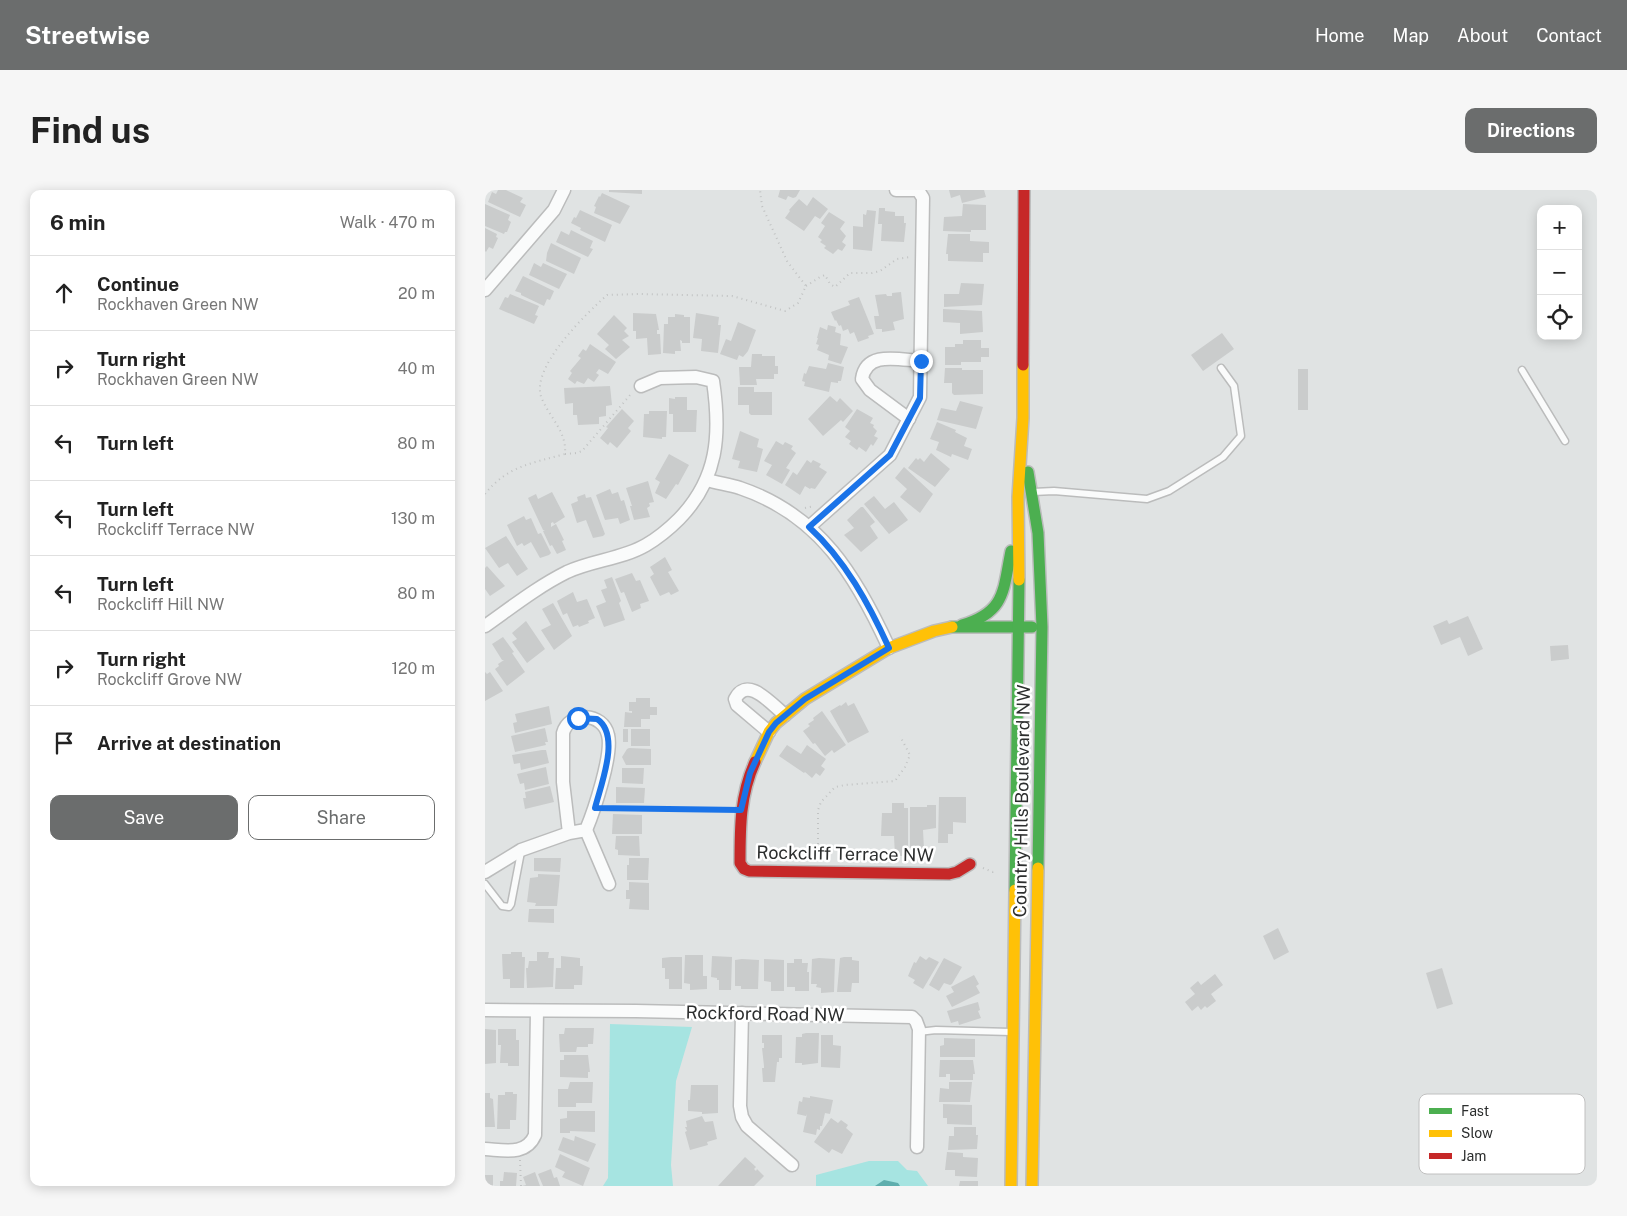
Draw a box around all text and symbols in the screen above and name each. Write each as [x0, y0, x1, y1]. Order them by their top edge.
text: Streetwise [25, 21, 150, 49]
text: Home [1315, 25, 1365, 46]
text: Map [1393, 25, 1429, 46]
text: About [1457, 25, 1508, 46]
text: Contact [1536, 25, 1602, 46]
button: Directions [1465, 108, 1597, 153]
text: Find us [30, 110, 150, 151]
map controls [1537, 205, 1582, 340]
button: + [1537, 205, 1582, 250]
text: 6 min [50, 210, 106, 235]
text: Walk · 470 m [340, 213, 435, 232]
button: − [1537, 250, 1582, 295]
text: Continue [97, 273, 179, 295]
icon: ahead [50, 279, 78, 307]
text: 20 m [398, 284, 435, 303]
text: Rockhaven Green NW [97, 295, 258, 314]
button: locate [1537, 295, 1582, 340]
text: Turn right [97, 348, 186, 370]
route end [910, 350, 933, 373]
icon: right [50, 354, 78, 382]
text: 40 m [397, 359, 435, 378]
text: Rockhaven Green NW [97, 370, 258, 389]
icon: left [50, 429, 78, 457]
text: Turn left [97, 432, 174, 454]
text: 80 m [397, 434, 435, 453]
text: Turn left [97, 498, 174, 520]
icon: left [50, 504, 78, 532]
text: 130 m [391, 509, 435, 528]
text: Rockcliff Terrace NW [97, 520, 255, 539]
text: Turn left [97, 573, 174, 595]
icon: left [50, 579, 78, 607]
text: 80 m [397, 584, 435, 603]
text: Rockcliff Hill NW [97, 595, 224, 614]
text: Turn right [97, 648, 186, 670]
icon: right [50, 654, 78, 682]
text: 120 m [391, 659, 435, 678]
text: Rockcliff Grove NW [97, 670, 242, 689]
street label: Country Hills Boulevard NW [1009, 684, 1034, 918]
route start [567, 707, 590, 730]
icon: arrive [50, 729, 78, 757]
text: Arrive at destination [97, 732, 281, 754]
button: Save [50, 795, 238, 840]
button: Share [248, 795, 435, 840]
street label: Rockcliff Terrace NW [756, 841, 934, 866]
street label: Rockford Road NW [685, 1002, 845, 1025]
legend [1419, 1094, 1585, 1174]
text: Fast [1461, 1103, 1489, 1119]
text: Slow [1461, 1125, 1493, 1141]
text: Jam [1461, 1148, 1486, 1164]

